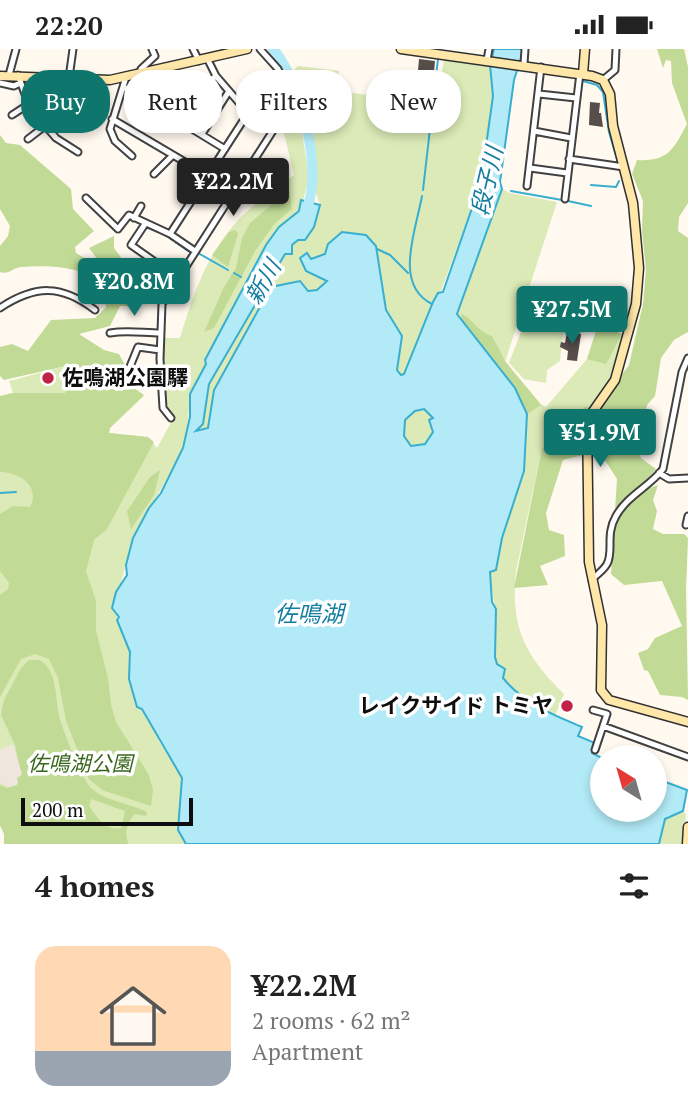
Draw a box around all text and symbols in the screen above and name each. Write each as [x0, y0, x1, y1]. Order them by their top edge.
text: 22:20 [35, 8, 103, 42]
chip: Buy [21, 70, 110, 133]
chip: Rent [124, 70, 222, 133]
chip: Filters [236, 70, 352, 133]
chip: New [366, 70, 461, 133]
water label: 段子川 [464, 141, 510, 218]
pin: ¥22.2M [176, 159, 290, 218]
text: ¥22.2M [193, 165, 273, 196]
water label: 新川 [238, 251, 289, 309]
pin: ¥20.8M [77, 259, 191, 318]
text: ¥20.8M [94, 265, 174, 296]
pin: ¥27.5M [515, 287, 629, 346]
text: ¥27.5M [533, 293, 611, 324]
place label: 佐鳴湖公園驛 [62, 363, 188, 391]
marker: 佐鳴湖公園驛 [40, 370, 56, 386]
pin: ¥51.9M [543, 409, 657, 469]
text: ¥51.9M [560, 416, 640, 447]
water label: 佐鳴湖 [275, 598, 347, 629]
place label: レイクサイド トミヤ [359, 691, 553, 719]
marker: レイクサイド トミヤ [559, 698, 575, 714]
north arrow [590, 745, 667, 823]
map controls [590, 745, 667, 822]
park label: 佐鳴湖公園 [28, 749, 135, 777]
scale bar [21, 795, 192, 827]
text: 200 m [32, 797, 83, 822]
text: 4 homes [35, 866, 154, 906]
icon: filters [615, 867, 653, 905]
text: ¥22.2M [252, 965, 357, 1005]
icon: home [91, 974, 175, 1058]
text: 2 rooms · 62 m² [252, 1005, 411, 1036]
text: Apartment [252, 1036, 363, 1067]

